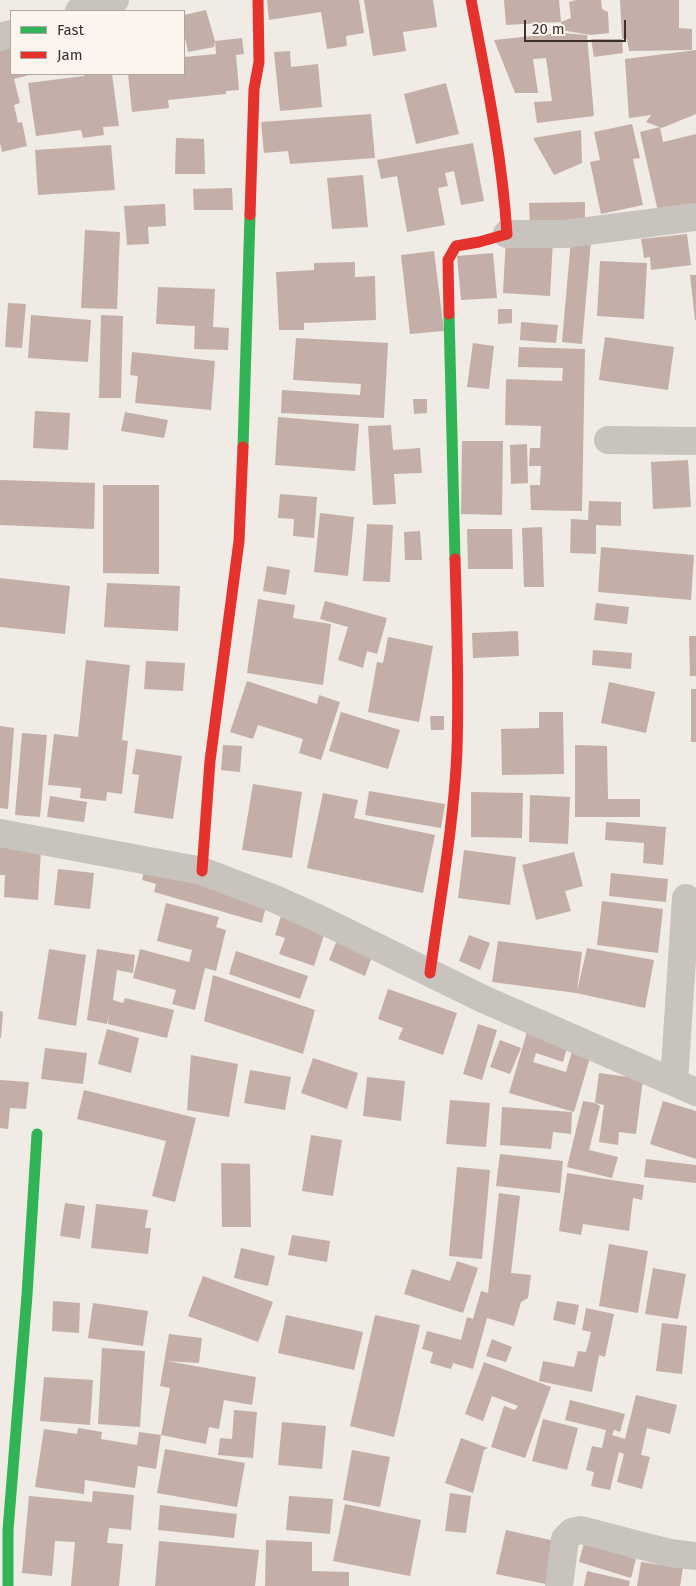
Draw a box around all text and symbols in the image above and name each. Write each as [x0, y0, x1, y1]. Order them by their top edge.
legend [10, 10, 185, 75]
scale bar [526, 10, 628, 42]
text: 20 m [532, 20, 565, 38]
text: Fast [57, 21, 84, 39]
text: Jam [57, 46, 83, 64]

